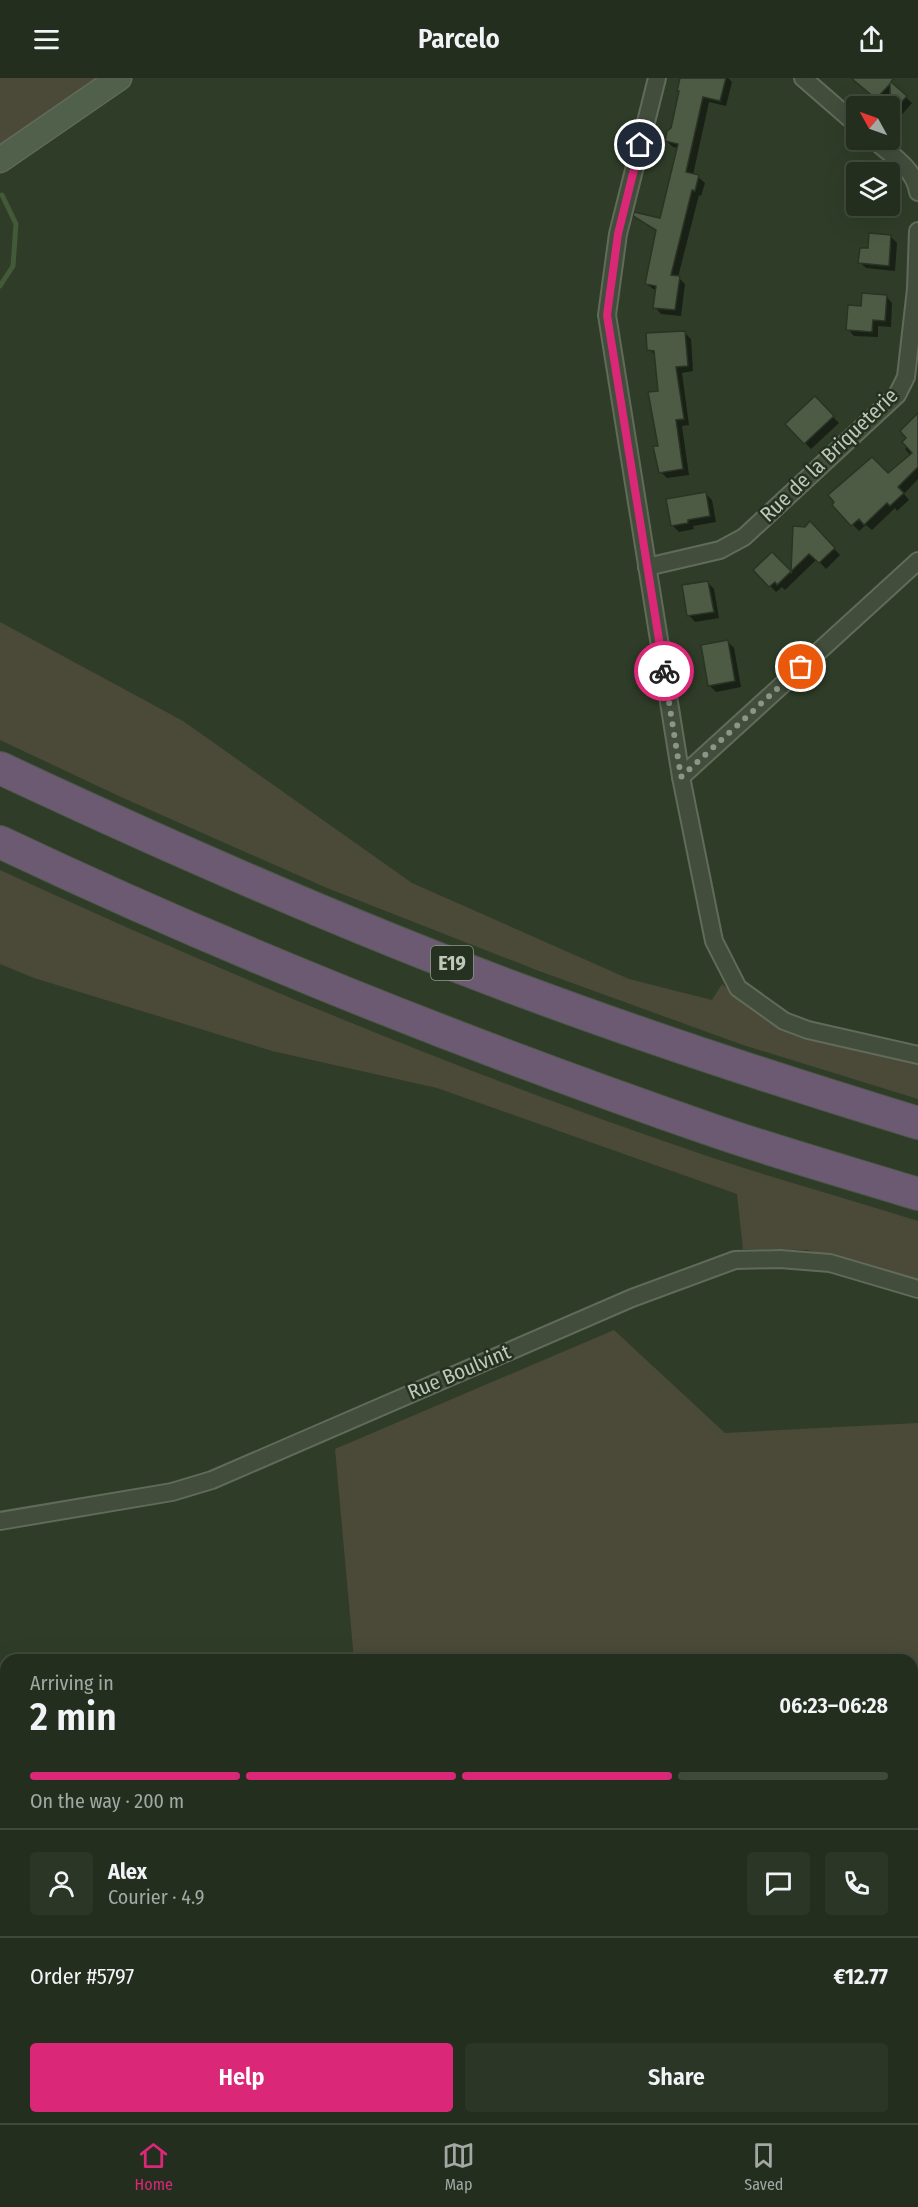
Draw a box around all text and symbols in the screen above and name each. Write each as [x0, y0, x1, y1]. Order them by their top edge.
icon: menu [30, 23, 63, 56]
text: Parcelo [418, 23, 500, 55]
icon: share [855, 23, 888, 56]
north arrow [846, 96, 900, 150]
map controls [846, 96, 900, 216]
pin [614, 119, 665, 170]
icon: home [623, 128, 656, 161]
button: layers [846, 162, 900, 216]
street label: Rue de la Briqueterie [755, 383, 903, 527]
courier [634, 641, 694, 701]
pin [775, 641, 826, 692]
icon: bag [784, 650, 817, 683]
icon: bike [648, 655, 681, 688]
road number: E19 [431, 946, 473, 980]
street label: Rue Boulvint [404, 1339, 514, 1405]
text: Arriving in [30, 1671, 114, 1695]
text: 06:23–06:28 [779, 1692, 888, 1719]
text: 2 min [30, 1694, 117, 1740]
text: On the way · 200 m [30, 1789, 184, 1813]
button: person [30, 1852, 93, 1915]
button: chat [747, 1852, 810, 1915]
button: phone [825, 1852, 888, 1915]
text: Alex [108, 1858, 147, 1885]
text: Courier · 4.9 [108, 1885, 204, 1909]
text: Order #5797 [30, 1963, 134, 1990]
text: €12.77 [834, 1963, 888, 1990]
button: Help [30, 2043, 453, 2112]
button: Share [465, 2043, 888, 2112]
tab: Home [135, 2139, 173, 2194]
tab: Map [442, 2139, 475, 2194]
tab: Saved [744, 2139, 783, 2194]

